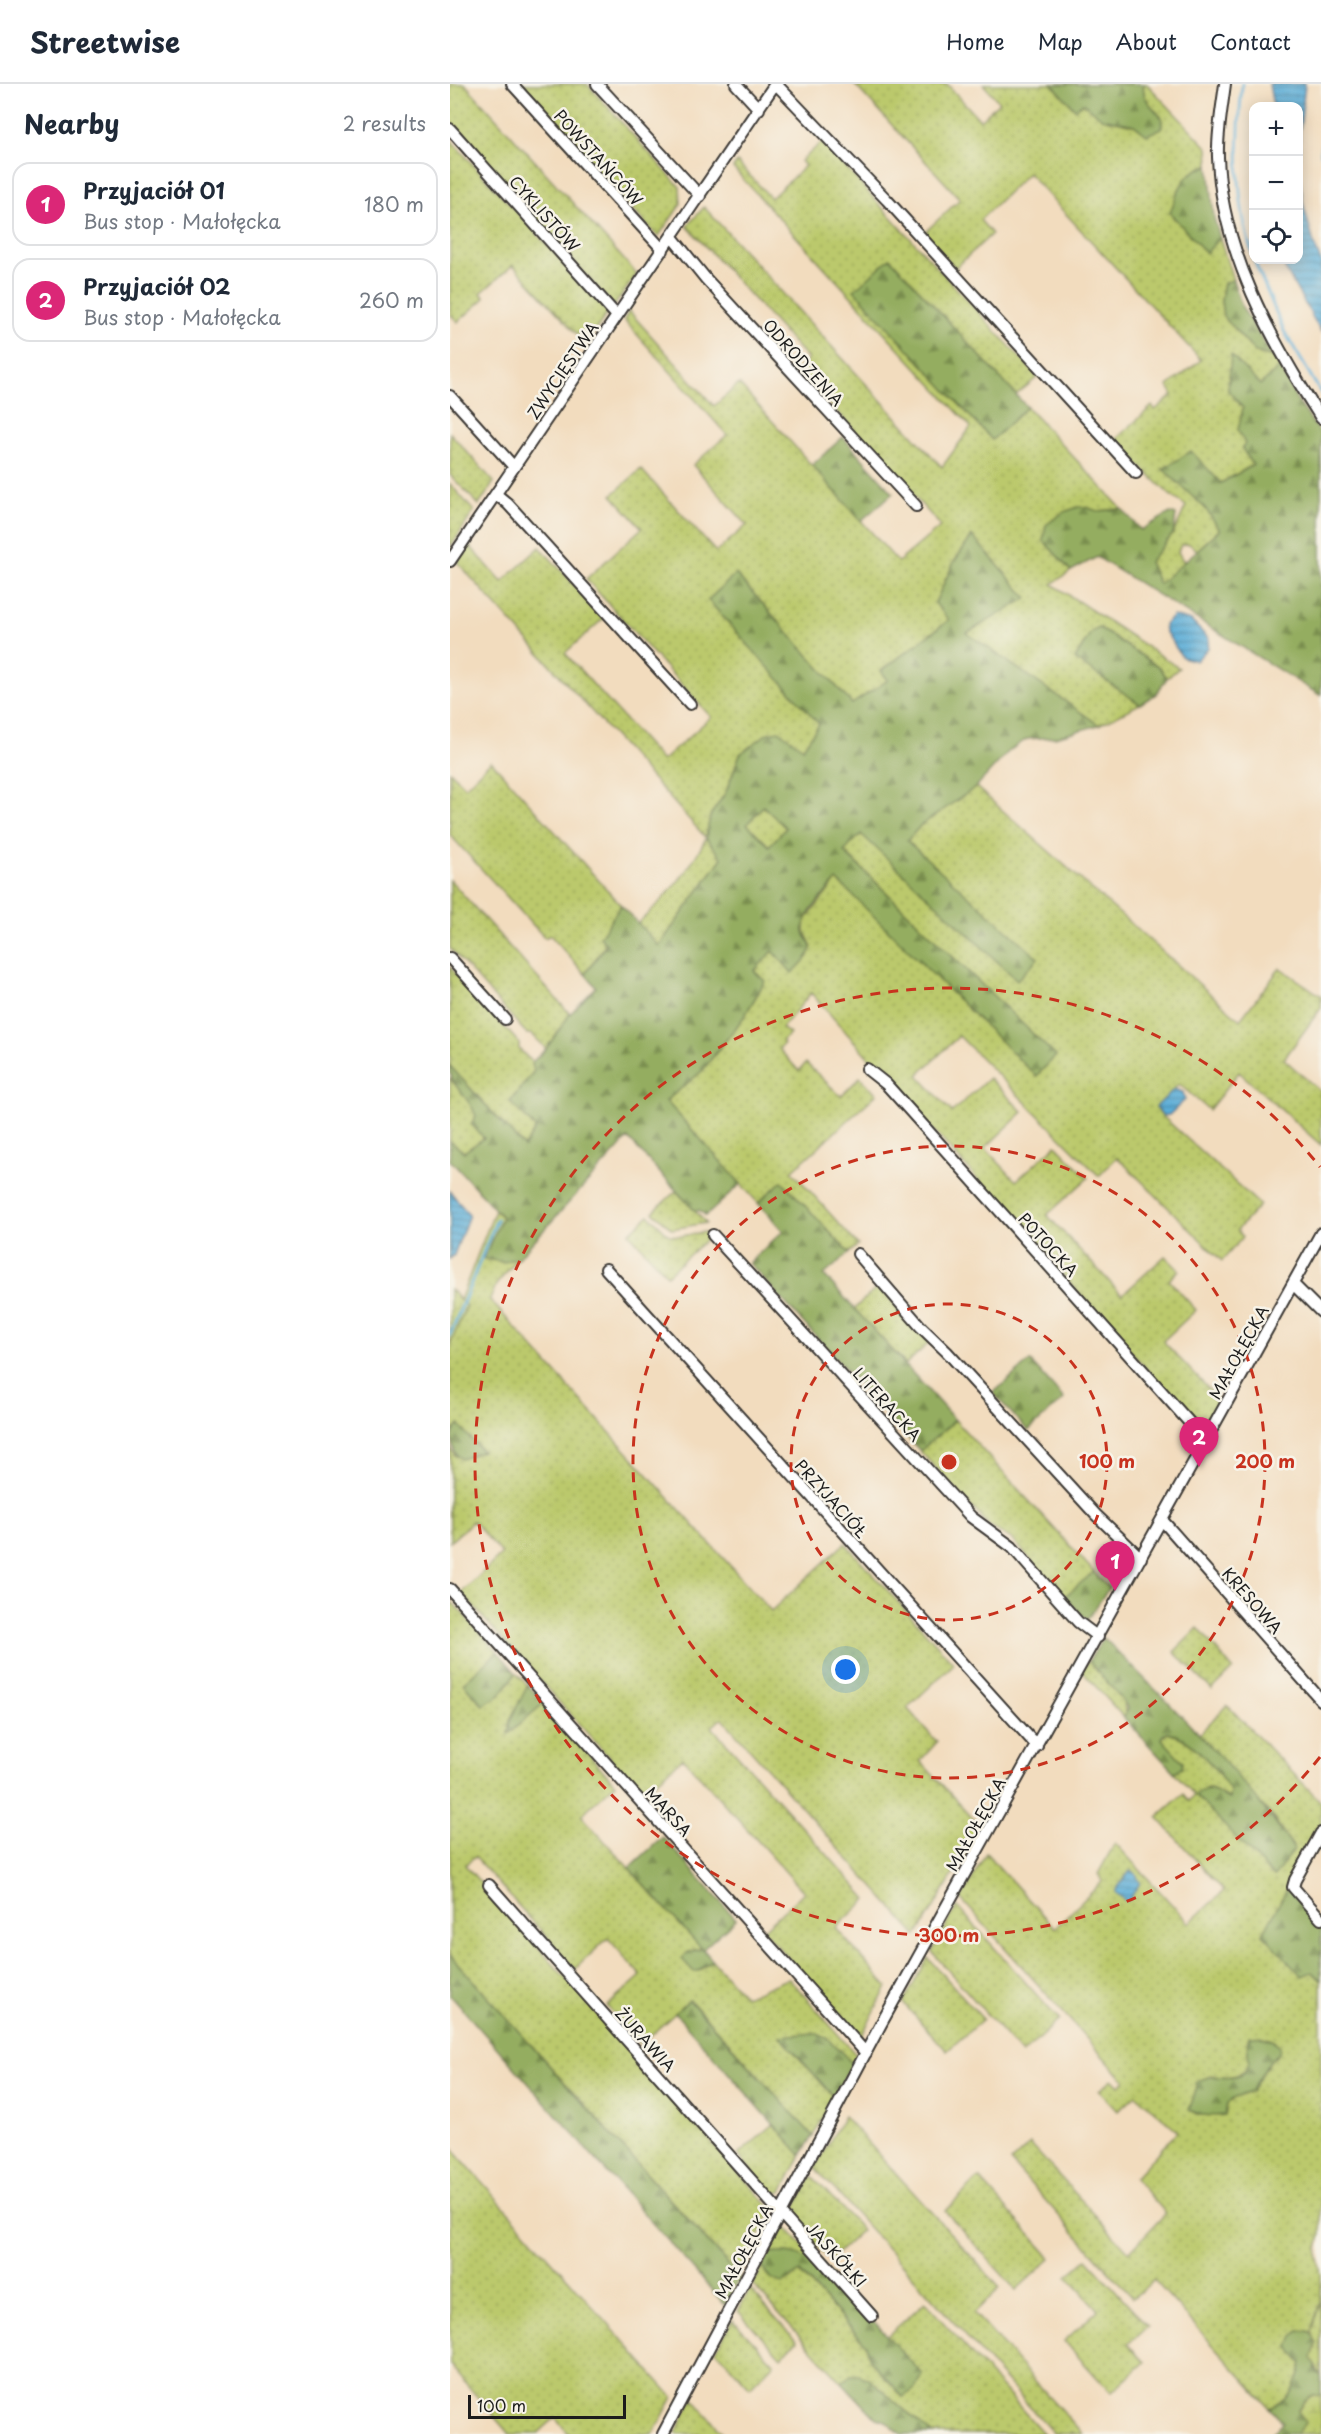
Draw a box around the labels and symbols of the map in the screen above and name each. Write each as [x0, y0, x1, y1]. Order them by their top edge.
street label: POWSTAŃCÓW [549, 104, 649, 211]
street label: CYKLISTÓW [504, 170, 586, 257]
street label: ODRODZENIA [758, 313, 850, 411]
street label: ZWYCIĘSTWA [521, 317, 603, 423]
street label: POTOCKA [1014, 1207, 1084, 1281]
street label: MAŁOŁĘCKA [1202, 1301, 1274, 1403]
street label: LITERACKA [848, 1362, 928, 1446]
pin: 2 [1180, 1418, 1218, 1467]
text: 100 m [1079, 1447, 1135, 1474]
text: 200 m [1235, 1447, 1295, 1474]
centre of rings [939, 1452, 959, 1472]
street label: PRZYJACIÓŁ [790, 1453, 874, 1543]
pin: 1 [1096, 1542, 1134, 1591]
street label: KRESOWA [1217, 1562, 1289, 1638]
your location [831, 1655, 860, 1684]
street label: MAŁOŁĘCKA [939, 1773, 1011, 1875]
street label: MARSA [640, 1781, 698, 1841]
text: 300 m [919, 1921, 979, 1948]
street label: ŻURAWIA [610, 2001, 682, 2077]
street label: MAŁOŁĘCKA [708, 2199, 778, 2303]
street label: JASKÓŁKI [801, 2216, 873, 2292]
scale bar [468, 2392, 626, 2420]

